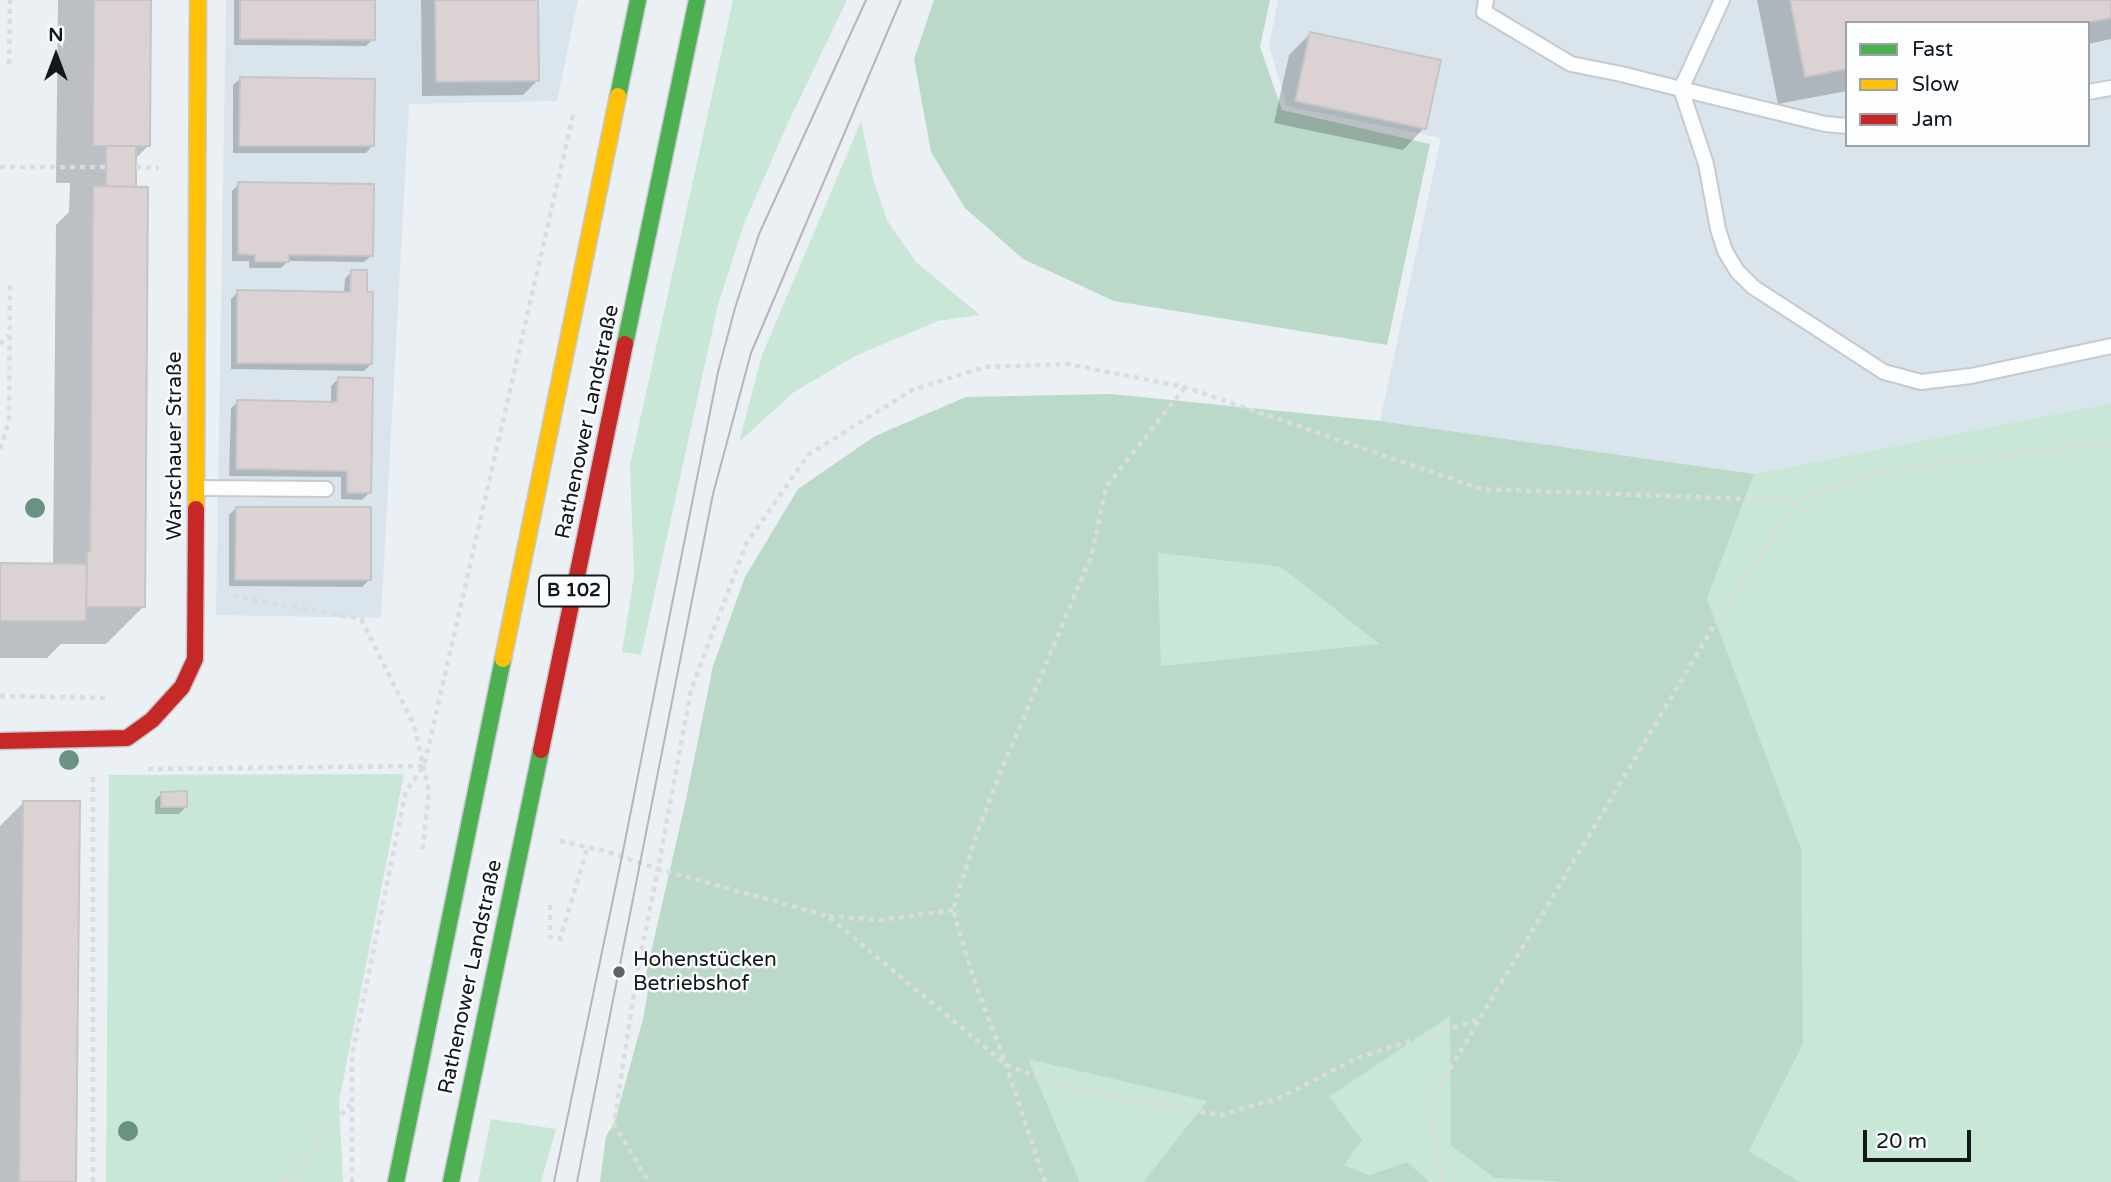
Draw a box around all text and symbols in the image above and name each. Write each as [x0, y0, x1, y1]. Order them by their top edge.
north arrow [21, 21, 91, 91]
legend [1845, 21, 2090, 147]
text: N [48, 24, 64, 46]
text: Fast [1912, 37, 1953, 62]
text: Slow [1912, 72, 1959, 97]
text: Jam [1912, 107, 1953, 132]
street label: Rathenower Landstraße [551, 303, 625, 541]
street label: Warschauer Straße [162, 351, 188, 541]
road number: B 102 [539, 576, 609, 606]
street label: Rathenower Landstraße [434, 858, 508, 1096]
place label: Hohenstücken Betriebshof [633, 947, 777, 997]
marker: Hohenstücken Betriebshof [611, 964, 627, 980]
scale bar [1866, 1116, 1974, 1160]
text: 20 m [1876, 1129, 1927, 1154]

